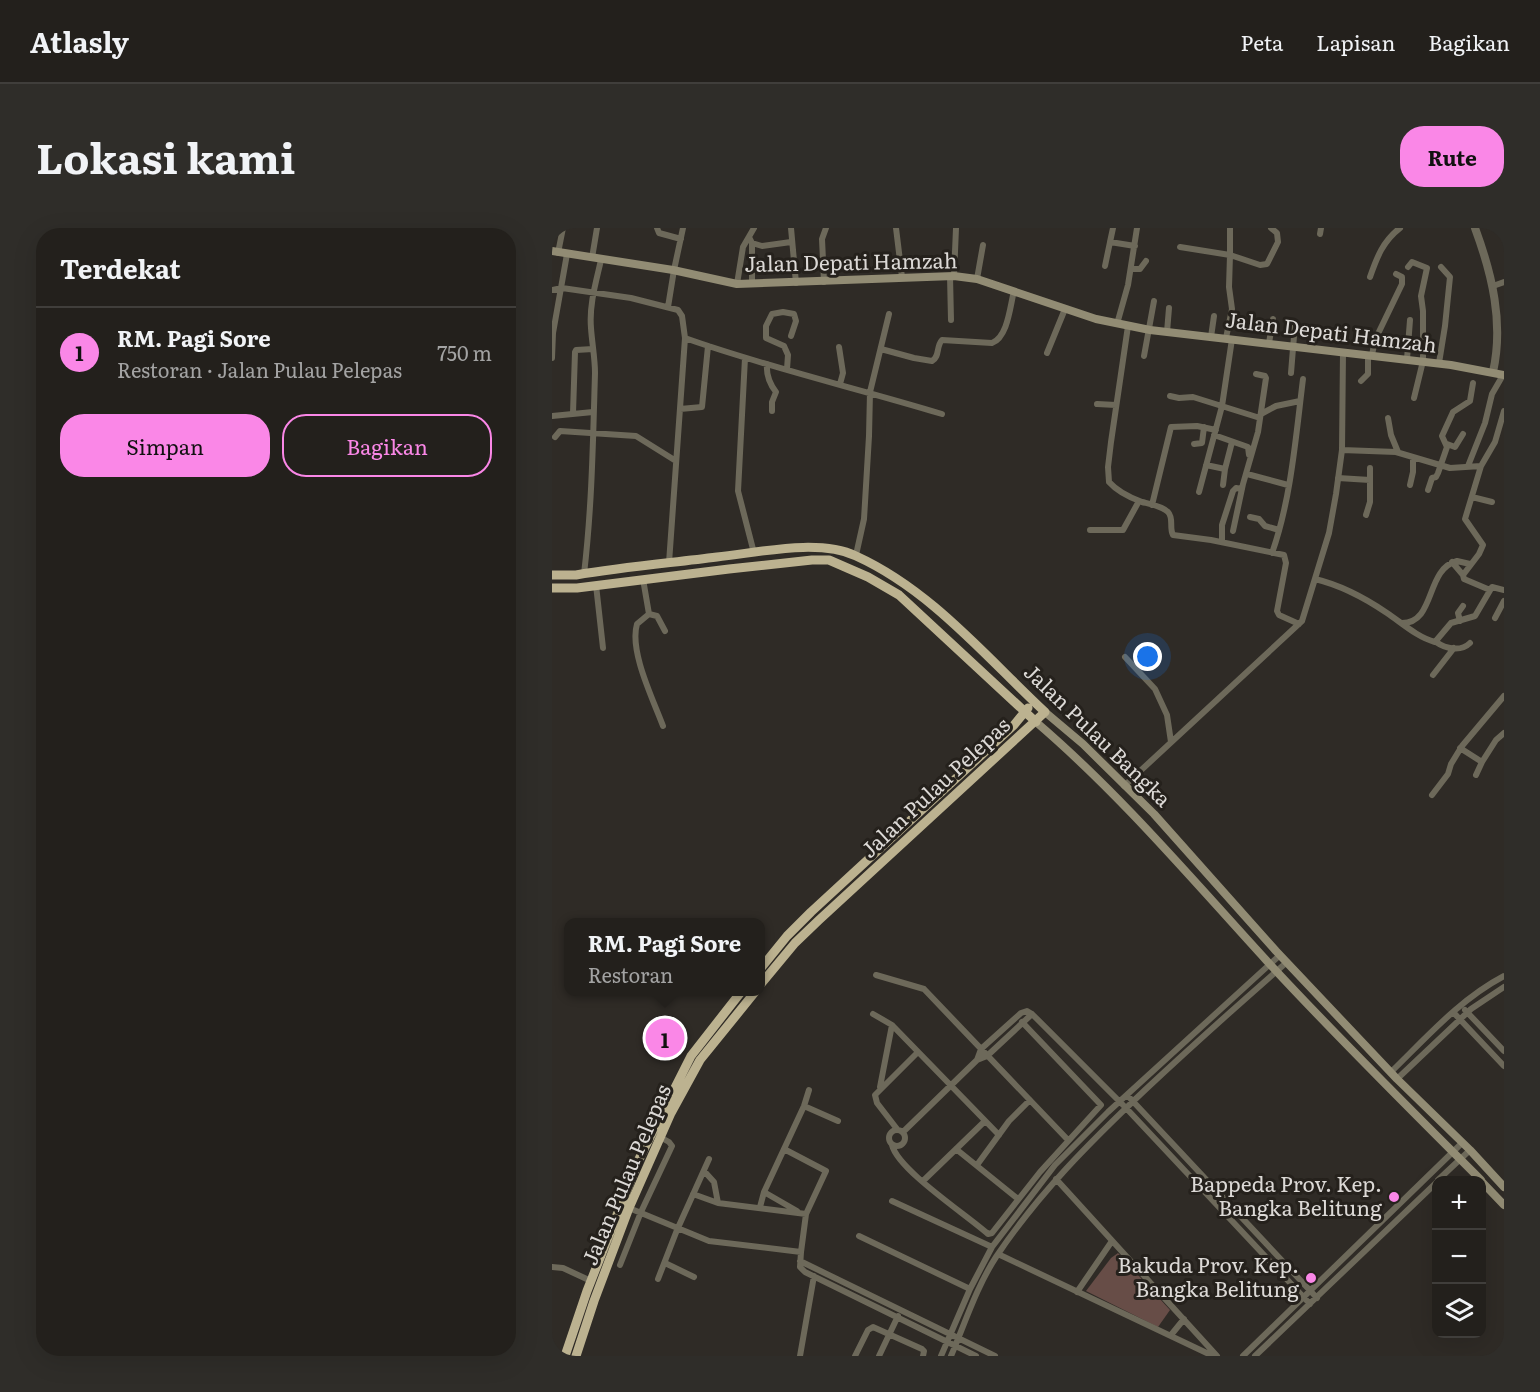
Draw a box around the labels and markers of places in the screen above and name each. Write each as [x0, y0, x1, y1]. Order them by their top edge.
pin: 1 [646, 1016, 684, 1060]
place label: Bappeda Prov. Kep. Bangka Belitung [1190, 1167, 1382, 1222]
marker: Bappeda Prov. Kep. Bangka Belitung [1387, 1190, 1401, 1204]
place label: Bakuda Prov. Kep. Bangka Belitung [1118, 1248, 1299, 1303]
marker: Bakuda Prov. Kep. Bangka Belitung [1304, 1271, 1318, 1285]

